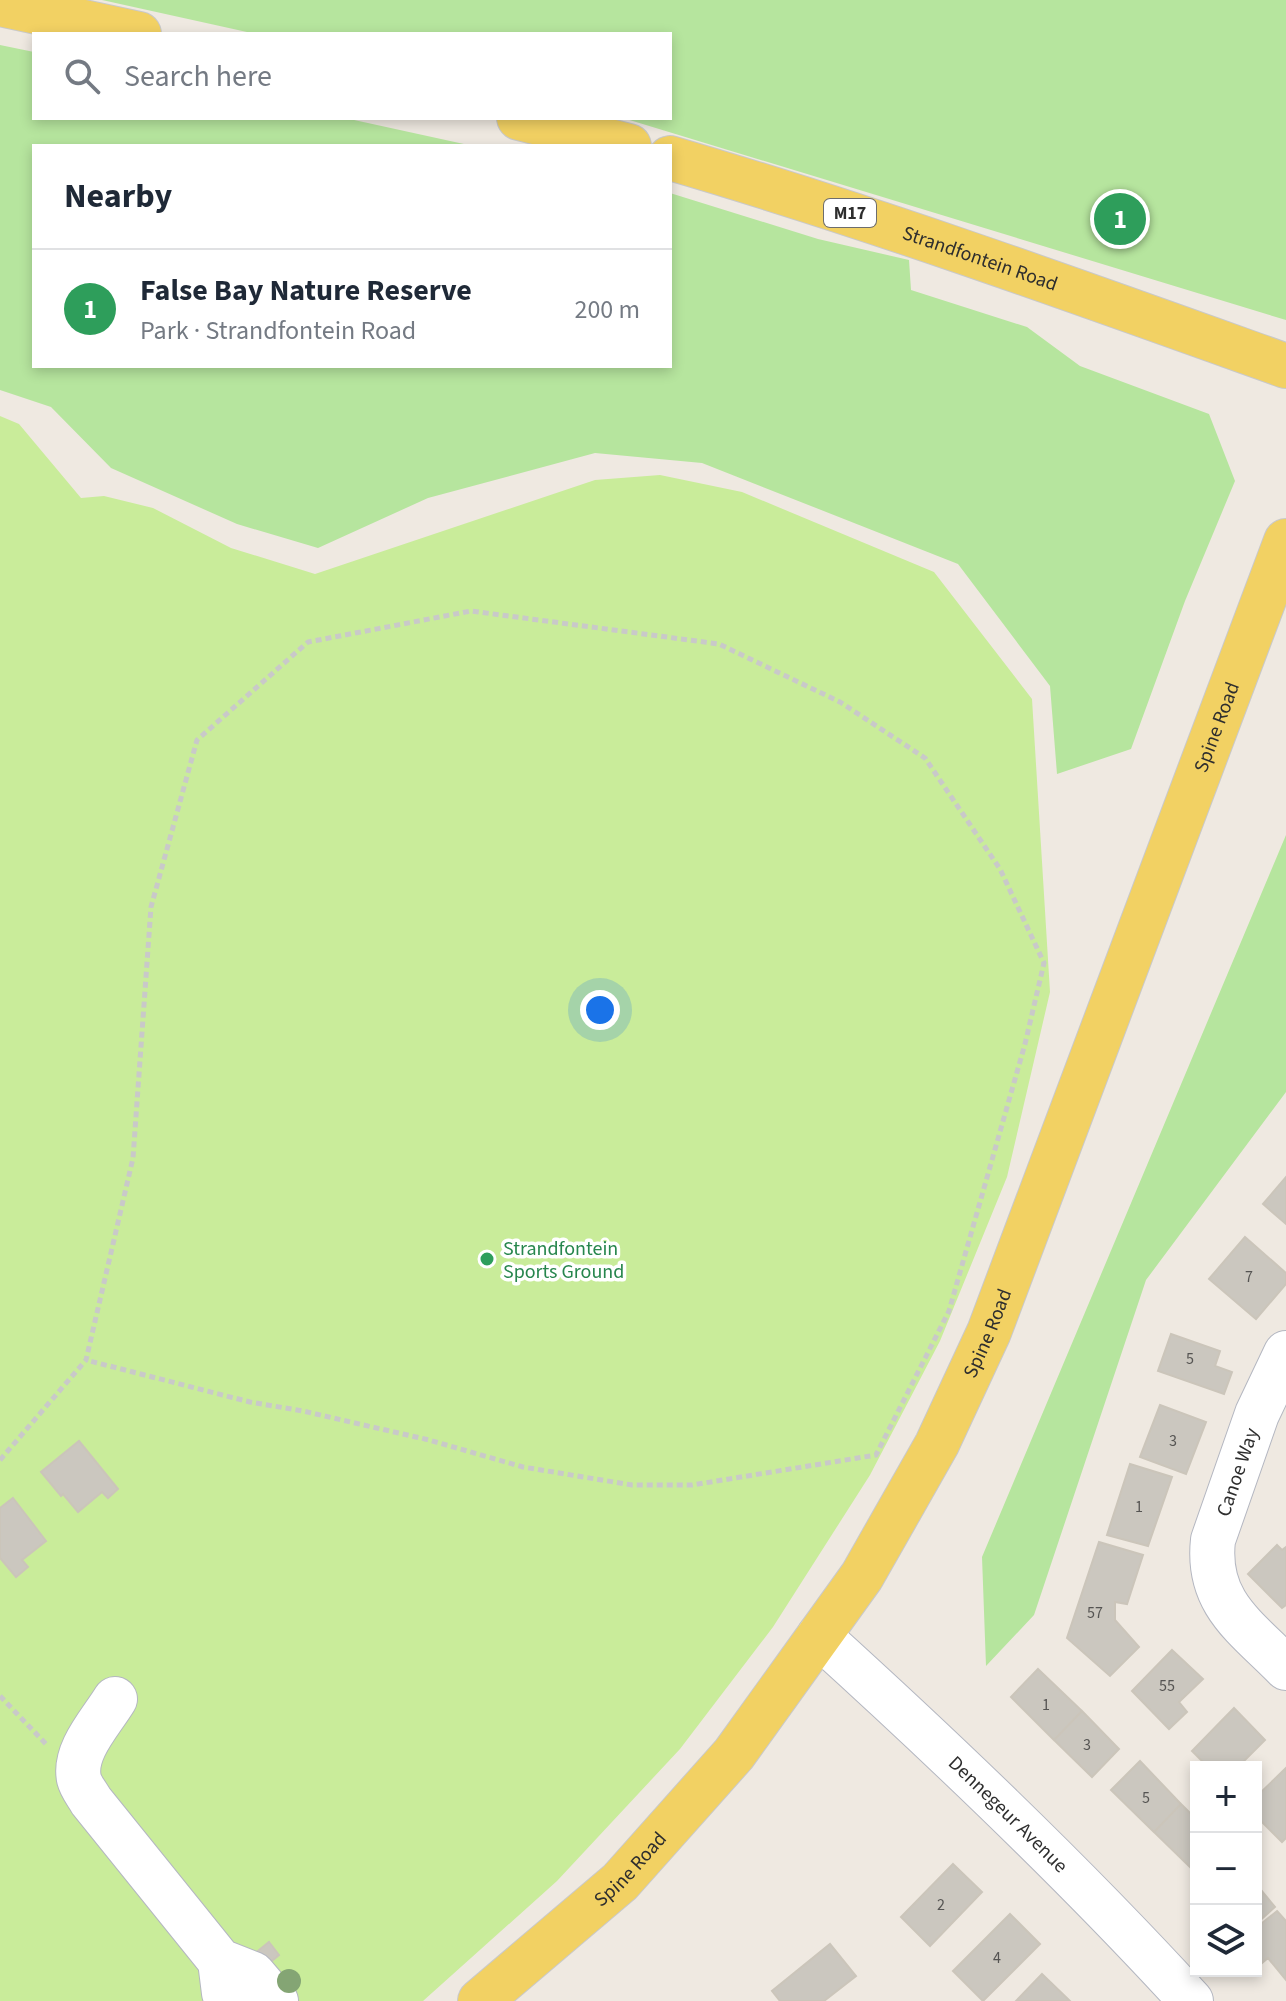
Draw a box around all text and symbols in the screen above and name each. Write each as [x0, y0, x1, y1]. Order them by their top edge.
search box [32, 32, 672, 120]
icon: search [60, 54, 104, 98]
text: Search here [124, 55, 272, 98]
text: Nearby [64, 172, 172, 221]
pin: 1 [1094, 189, 1146, 249]
road number: M17 [824, 199, 876, 227]
street label: Strandfontein Road [899, 219, 1061, 299]
text: False Bay Nature Reserve [140, 269, 472, 312]
text: 1 [83, 291, 97, 328]
text: 200 m [574, 291, 640, 328]
text: Park · Strandfontein Road [140, 312, 416, 349]
street label: Spine Road [1187, 678, 1247, 776]
your location [580, 990, 620, 1030]
place label: Strandfontein Sports Ground [503, 1235, 624, 1286]
marker: Strandfontein Sports Ground [478, 1250, 496, 1268]
house number: 7 [1245, 1266, 1253, 1288]
street label: Spine Road [957, 1285, 1019, 1383]
house number: 5 [1186, 1348, 1194, 1370]
street label: Canoe Way [1210, 1424, 1266, 1520]
house number: 3 [1169, 1430, 1177, 1452]
house number: 1 [1135, 1496, 1143, 1518]
house number: 57 [1087, 1602, 1103, 1624]
house number: 55 [1159, 1675, 1175, 1697]
house number: 1 [1042, 1694, 1050, 1716]
house number: 3 [1083, 1734, 1091, 1756]
street label: Dennegeur Avenue [942, 1750, 1074, 1880]
map controls [1190, 1761, 1262, 1977]
button: + [1190, 1761, 1262, 1833]
house number: 5 [1142, 1787, 1150, 1809]
street label: Spine Road [588, 1826, 673, 1914]
button: − [1190, 1833, 1262, 1905]
house number: 2 [937, 1894, 945, 1916]
button: layers [1190, 1905, 1262, 1977]
house number: 4 [993, 1947, 1001, 1969]

